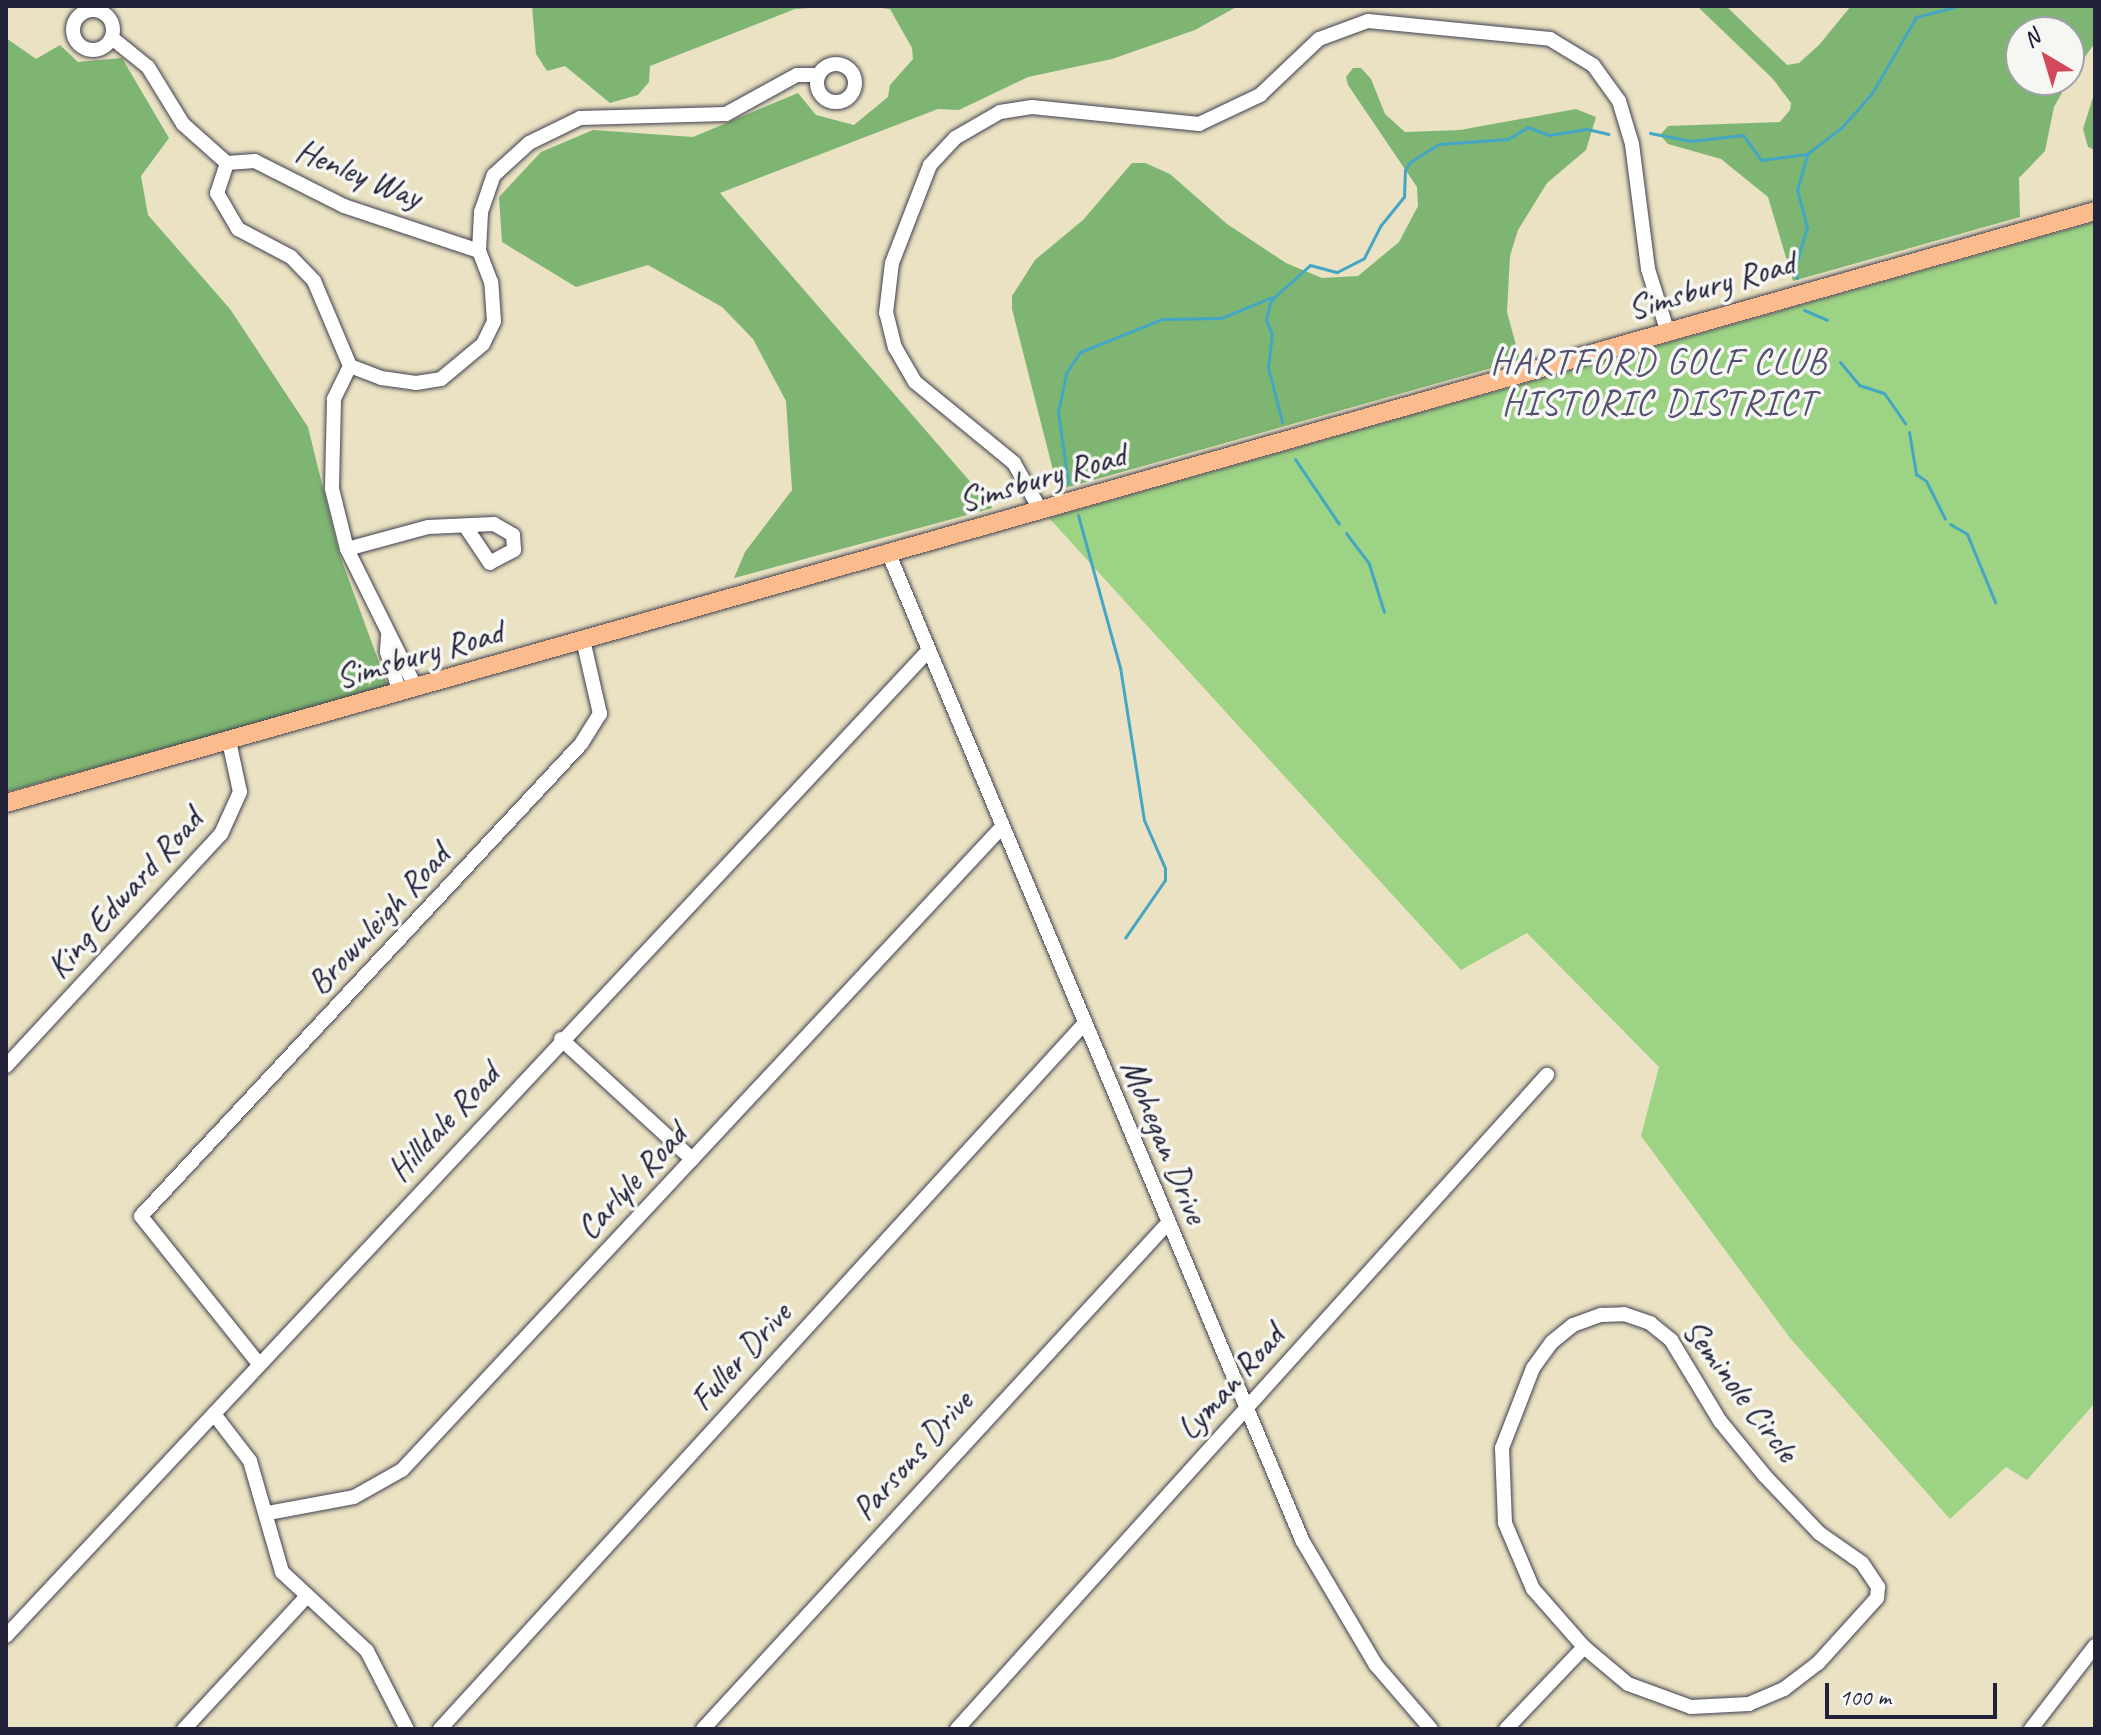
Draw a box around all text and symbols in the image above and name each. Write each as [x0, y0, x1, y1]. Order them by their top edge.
north arrow [2005, 16, 2085, 96]
text: N [2017, 23, 2045, 54]
street label: Henley Way [290, 129, 428, 217]
street label: Simsbury Road [1623, 242, 1799, 328]
district label: HARTFORD GOLF CLUB HISTORIC DISTRICT [1493, 339, 1825, 424]
street label: Simsbury Road [954, 434, 1130, 520]
street label: Simsbury Road [331, 611, 507, 697]
street label: King Edward Road [37, 800, 211, 986]
street label: Brownleigh Road [298, 835, 458, 1003]
street label: Mohegan Drive [1112, 1053, 1218, 1229]
street label: Hilldale Road [378, 1055, 508, 1189]
street label: Carlyle Road [568, 1115, 694, 1247]
street label: Fuller Drive [681, 1293, 799, 1419]
street label: Seminole Circle [1674, 1311, 1808, 1469]
street label: Lyman Road [1167, 1316, 1293, 1448]
street label: Parsons Drive [843, 1381, 981, 1529]
scale bar [1829, 1667, 2001, 1717]
text: 100 m [1839, 1682, 1891, 1712]

